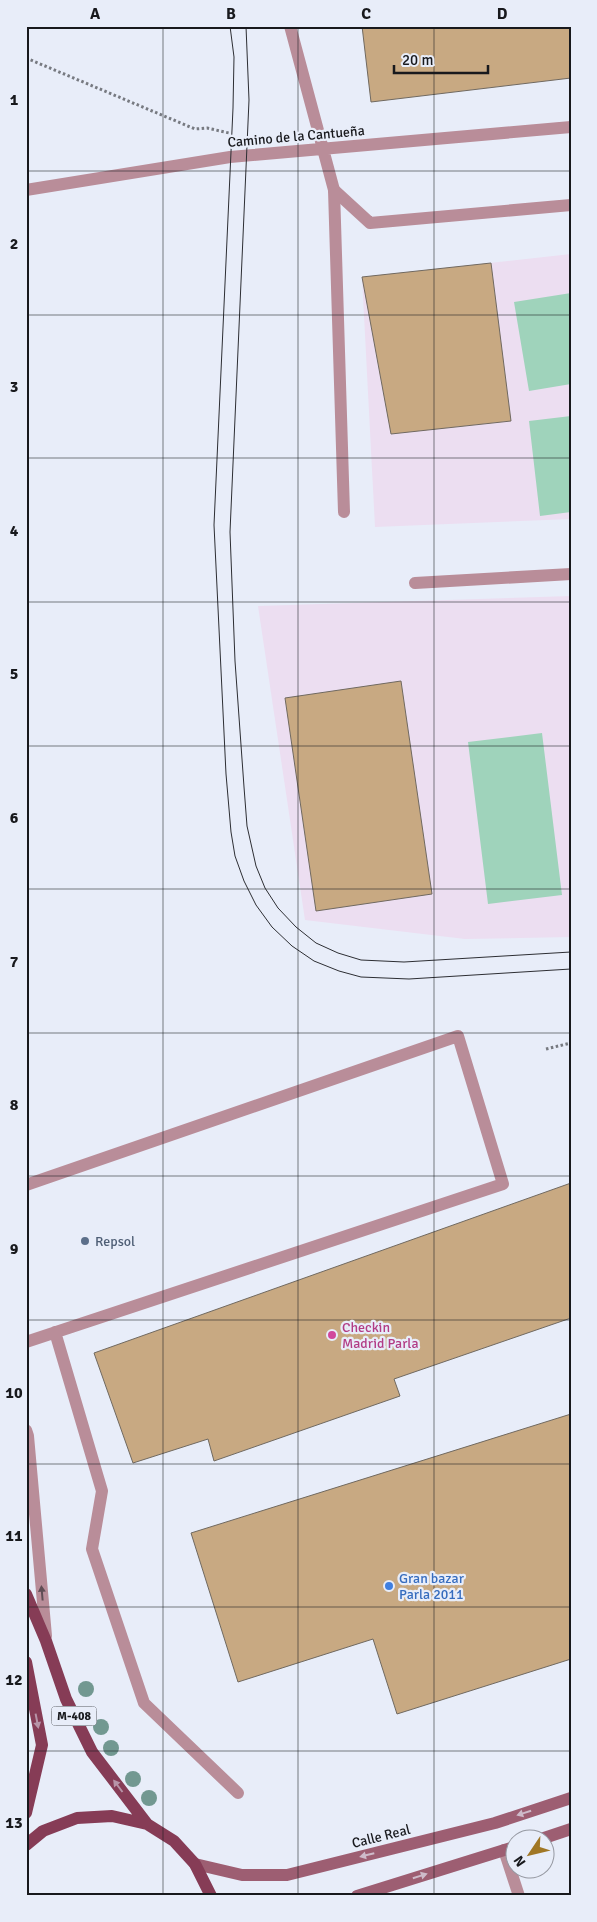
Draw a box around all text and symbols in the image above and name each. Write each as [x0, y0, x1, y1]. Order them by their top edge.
text: A [90, 4, 101, 24]
text: B [226, 4, 236, 24]
text: C [361, 4, 371, 24]
text: D [497, 4, 508, 24]
scale bar [394, 42, 488, 74]
text: 20 m [402, 51, 433, 69]
text: 1 [10, 90, 19, 110]
street label: Camino de la Cantueña [227, 122, 365, 151]
text: 2 [10, 234, 18, 254]
text: 3 [10, 377, 18, 397]
text: 4 [10, 521, 19, 541]
text: 5 [10, 664, 18, 684]
text: 6 [10, 808, 19, 828]
text: 7 [10, 952, 19, 972]
text: 8 [10, 1095, 19, 1115]
place label: Repsol [95, 1233, 135, 1250]
marker: Repsol [79, 1235, 91, 1247]
text: 9 [10, 1239, 19, 1259]
place label: Checkin Madrid Parla [342, 1319, 419, 1352]
marker: Checkin Madrid Parla [326, 1329, 338, 1341]
text: 10 [5, 1383, 23, 1403]
text: 11 [5, 1526, 23, 1546]
place label: Gran bazar Parla 2011 [399, 1570, 465, 1603]
marker: Gran bazar Parla 2011 [383, 1580, 395, 1592]
one-way arrow [38, 1585, 46, 1601]
text: 12 [5, 1670, 23, 1690]
road number: M-408 [52, 1706, 96, 1725]
one-way arrow [34, 1713, 42, 1729]
one-way arrow [112, 1780, 123, 1793]
one-way arrow [517, 1810, 532, 1818]
text: 13 [5, 1813, 23, 1833]
street label: Calle Real [350, 1821, 412, 1852]
north arrow [504, 1830, 554, 1880]
one-way arrow [360, 1851, 375, 1859]
text: N [510, 1852, 530, 1870]
one-way arrow [413, 1872, 428, 1880]

